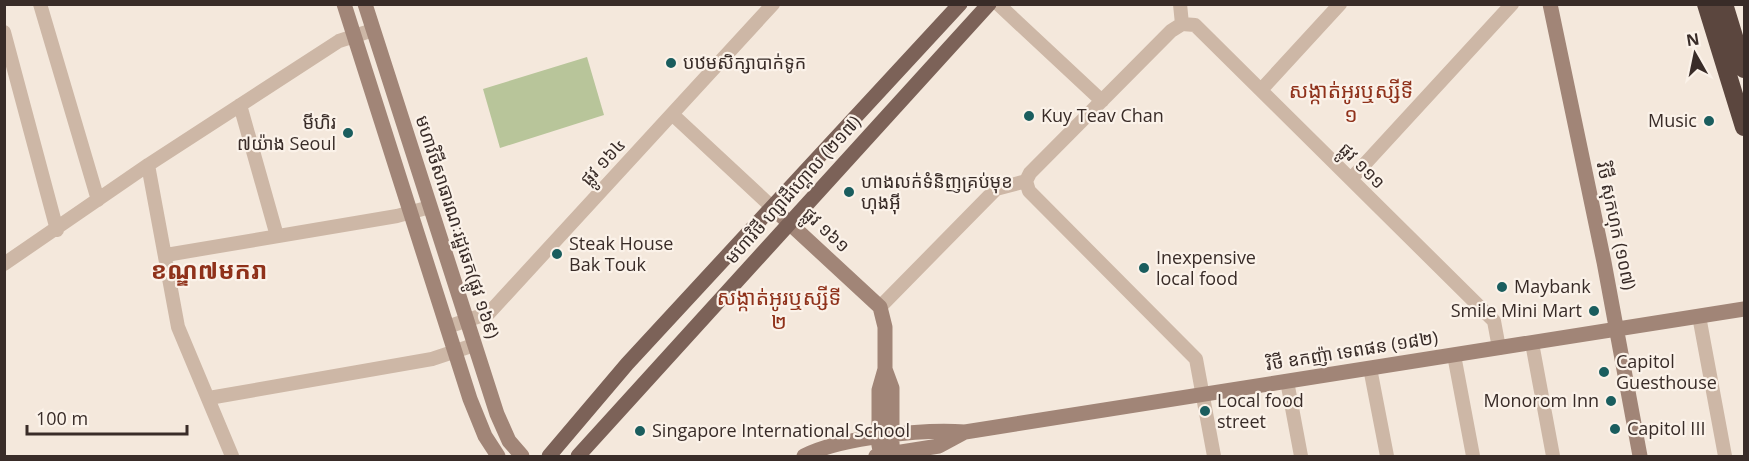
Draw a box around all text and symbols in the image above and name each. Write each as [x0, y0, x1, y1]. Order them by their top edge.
north arrow [1665, 24, 1725, 84]
text: N [1685, 27, 1701, 51]
place label: បឋមសិក្សាបាក់ទូក [683, 50, 806, 74]
marker: បឋមសិក្សាបាក់ទូក [664, 56, 678, 70]
district label: សង្កាត់អូរឬស្សីទី ១ [1289, 76, 1413, 128]
place label: Kuy Teav Chan [1041, 103, 1164, 127]
place label: Music [1648, 108, 1697, 132]
marker: Kuy Teav Chan [1022, 109, 1036, 123]
place label: មីហិរ ៧យ៉ាង Seoul [237, 110, 336, 155]
street label: មហាវិថី ហ្សាដឹហ្គោល (២១៧) [719, 110, 866, 269]
street label: មហាវិថីសាធារណៈរដ្ឋឆេក(ផ្លូវ ១៦៩) [405, 112, 505, 343]
marker: Music [1702, 114, 1716, 128]
marker: មីហិរ ៧យ៉ាង Seoul [341, 126, 355, 140]
street label: ផ្លូវ ១៦៤ [574, 133, 634, 194]
street label: ផ្លូវ ១១១ [1331, 137, 1391, 197]
street label: វិថី សុកហុក (១០៧) [1590, 159, 1642, 292]
place label: ហាងលក់ទំនិញគ្រប់មុខ ហុងអ៊ី [861, 169, 1013, 215]
marker: ហាងលក់ទំនិញគ្រប់មុខ ហុងអ៊ី [842, 185, 856, 199]
street label: ផ្លូវ ១៦១ [794, 201, 855, 261]
place label: Steak House Bak Touk [569, 231, 673, 276]
place label: Inexpensive local food [1156, 245, 1256, 290]
marker: Steak House Bak Touk [550, 247, 564, 261]
district label: ខណ្ឌ៧មករា [151, 253, 267, 286]
marker: Inexpensive local food [1137, 261, 1151, 275]
place label: Maybank [1514, 274, 1591, 298]
marker: Maybank [1495, 280, 1509, 294]
district label: សង្កាត់អូរឬស្សីទី ២ [717, 283, 841, 335]
place label: Smile Mini Mart [1451, 298, 1582, 322]
marker: Smile Mini Mart [1587, 304, 1601, 318]
street label: វិថី ឧកញ៉ា ទេពផន (១៨២) [1263, 325, 1440, 376]
place label: Capitol Guesthouse [1616, 349, 1717, 394]
marker: Capitol Guesthouse [1597, 365, 1611, 379]
place label: Local food street [1217, 388, 1304, 433]
place label: Monorom Inn [1483, 388, 1599, 412]
marker: Monorom Inn [1604, 394, 1618, 408]
scale bar [27, 398, 188, 436]
marker: Local food street [1198, 404, 1212, 418]
text: 100 m [36, 406, 88, 430]
place label: Capitol III [1627, 416, 1705, 440]
place label: Singapore International School [652, 418, 910, 442]
marker: Capitol III [1608, 422, 1622, 436]
marker: Singapore International School [633, 424, 647, 438]

